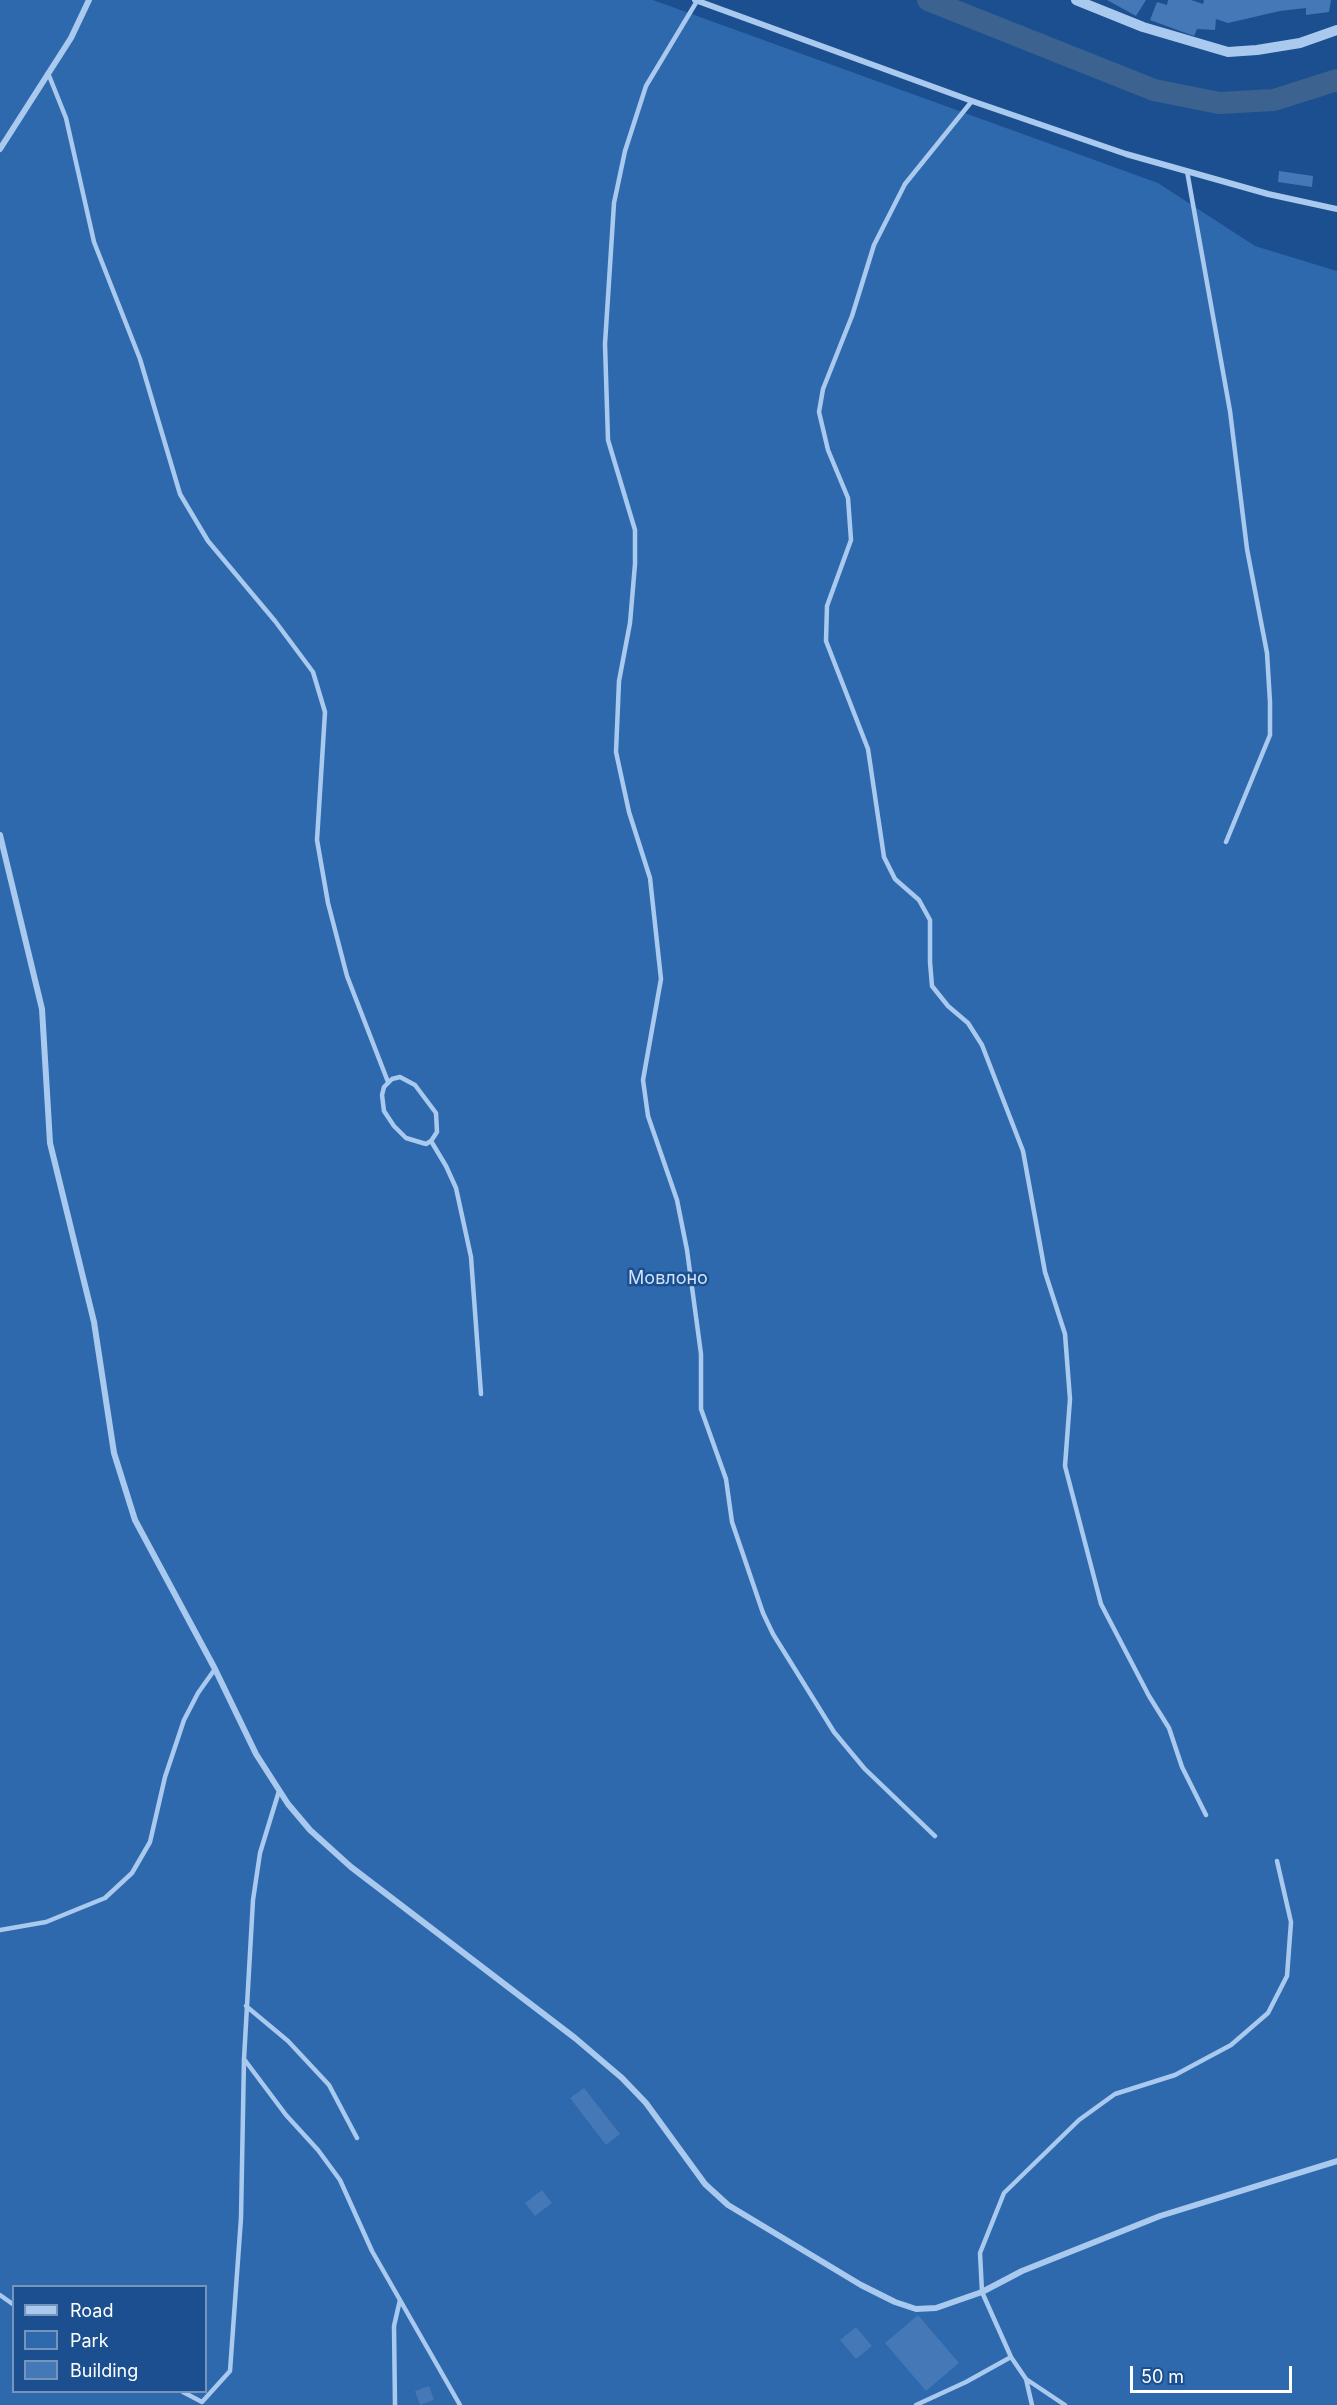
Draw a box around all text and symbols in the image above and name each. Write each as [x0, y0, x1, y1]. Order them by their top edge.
park label: Мовлоно [628, 1268, 708, 1290]
legend [12, 2285, 207, 2393]
text: Road [70, 2300, 113, 2321]
text: Park [70, 2330, 109, 2351]
scale bar [1133, 2354, 1295, 2392]
text: Building [70, 2360, 138, 2381]
text: 50 m [1141, 2366, 1184, 2387]

